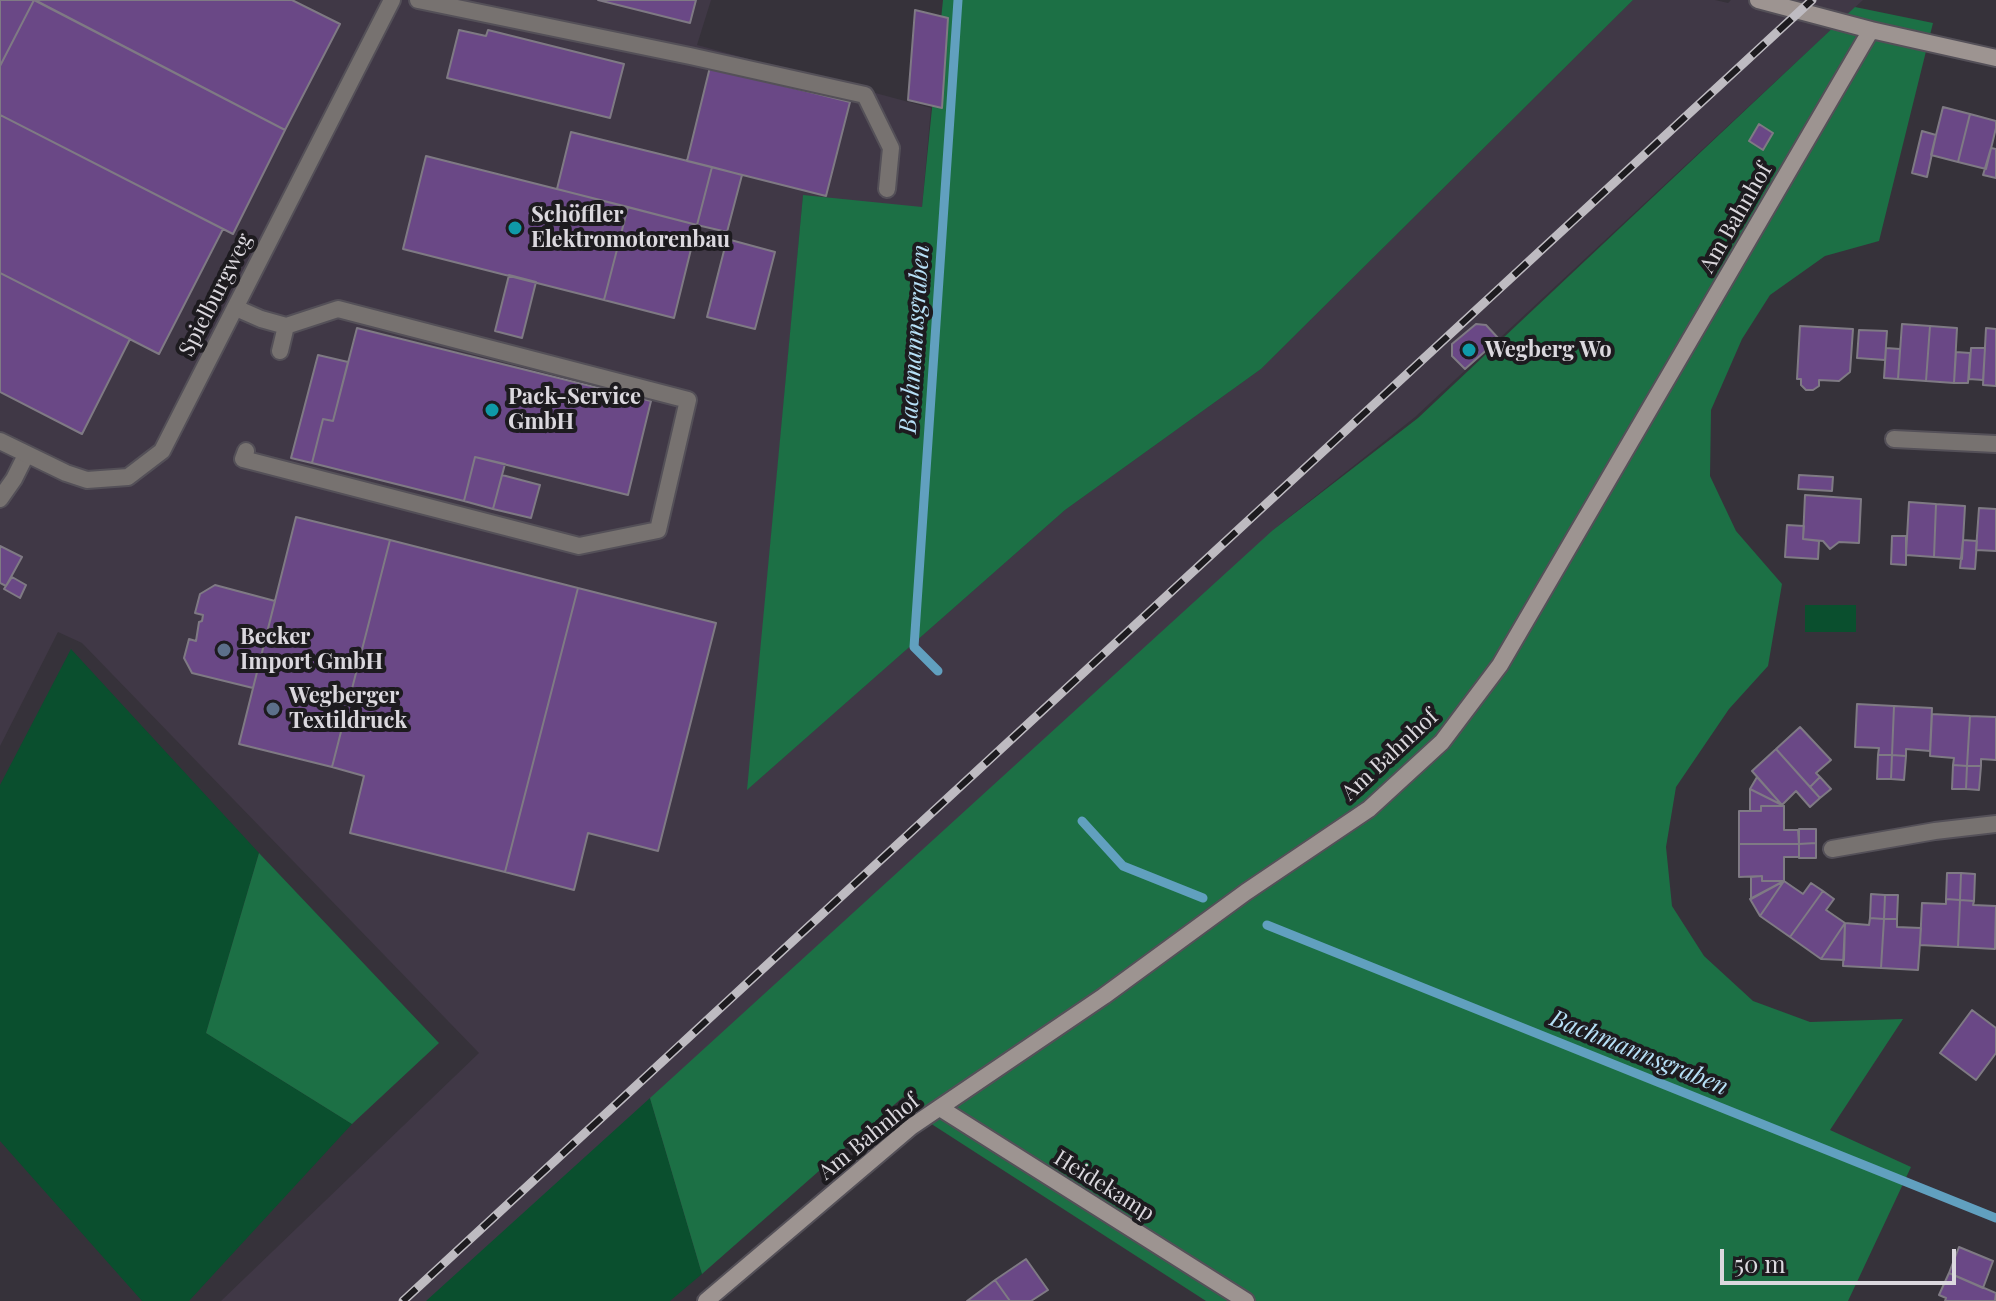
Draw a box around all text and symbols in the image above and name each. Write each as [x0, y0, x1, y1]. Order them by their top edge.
street label: Am Bahnhof [1694, 159, 1778, 277]
place label: Schöffler Elektromotorenbau [531, 202, 730, 254]
marker: Schöffler Elektromotorenbau [506, 219, 524, 237]
street label: Spielburgweg [174, 229, 258, 361]
water label: Bachmannsgraben [894, 244, 936, 434]
place label: Wegberg Wo [1485, 337, 1612, 363]
marker: Wegberg Wo [1460, 341, 1478, 359]
place label: Pack-Service GmbH [508, 384, 641, 436]
marker: Pack-Service GmbH [483, 401, 501, 419]
place label: Becker Import GmbH [240, 624, 383, 676]
marker: Becker Import GmbH [215, 641, 233, 659]
place label: Wegberger Textildruck [289, 683, 407, 734]
marker: Wegberger Textildruck [264, 700, 282, 718]
street label: Am Bahnhof [1336, 704, 1444, 806]
water label: Bachmannsgraben [1546, 1004, 1732, 1102]
street label: Am Bahnhof [813, 1088, 925, 1186]
street label: Heidekamp [1049, 1145, 1159, 1227]
scale bar [1724, 1233, 1960, 1283]
text: 50 m [1734, 1247, 1786, 1279]

